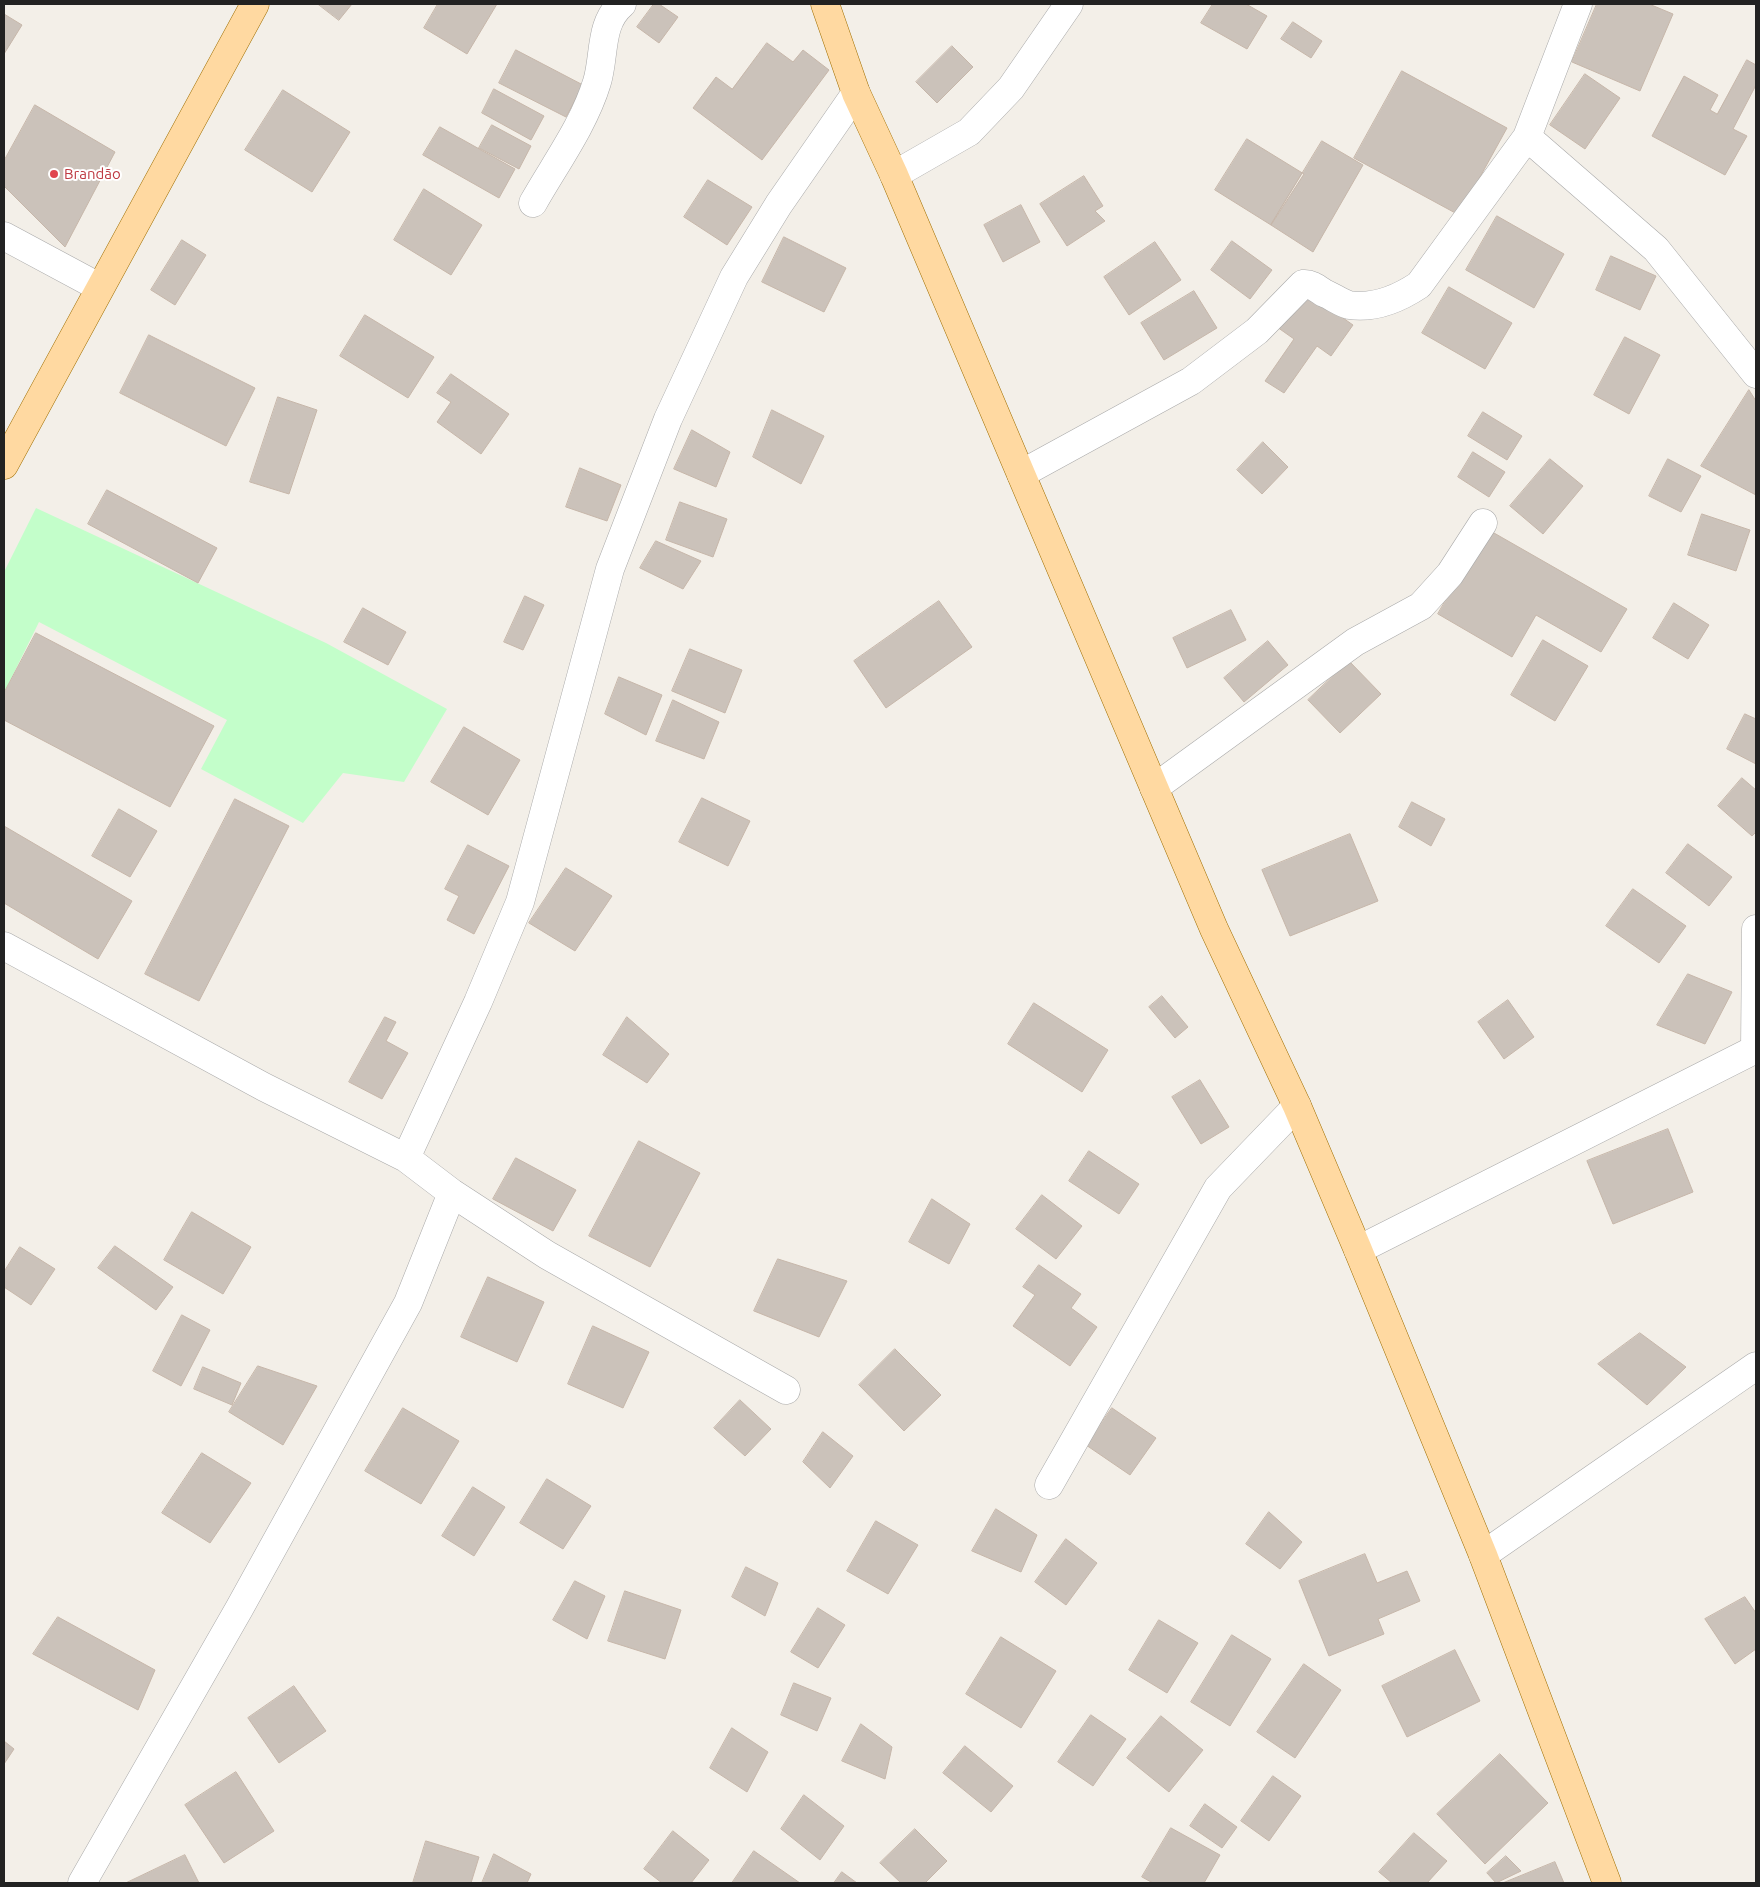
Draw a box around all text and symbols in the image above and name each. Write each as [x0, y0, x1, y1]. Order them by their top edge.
place label: Brandão [64, 165, 121, 183]
marker: Brandão [48, 168, 60, 180]

